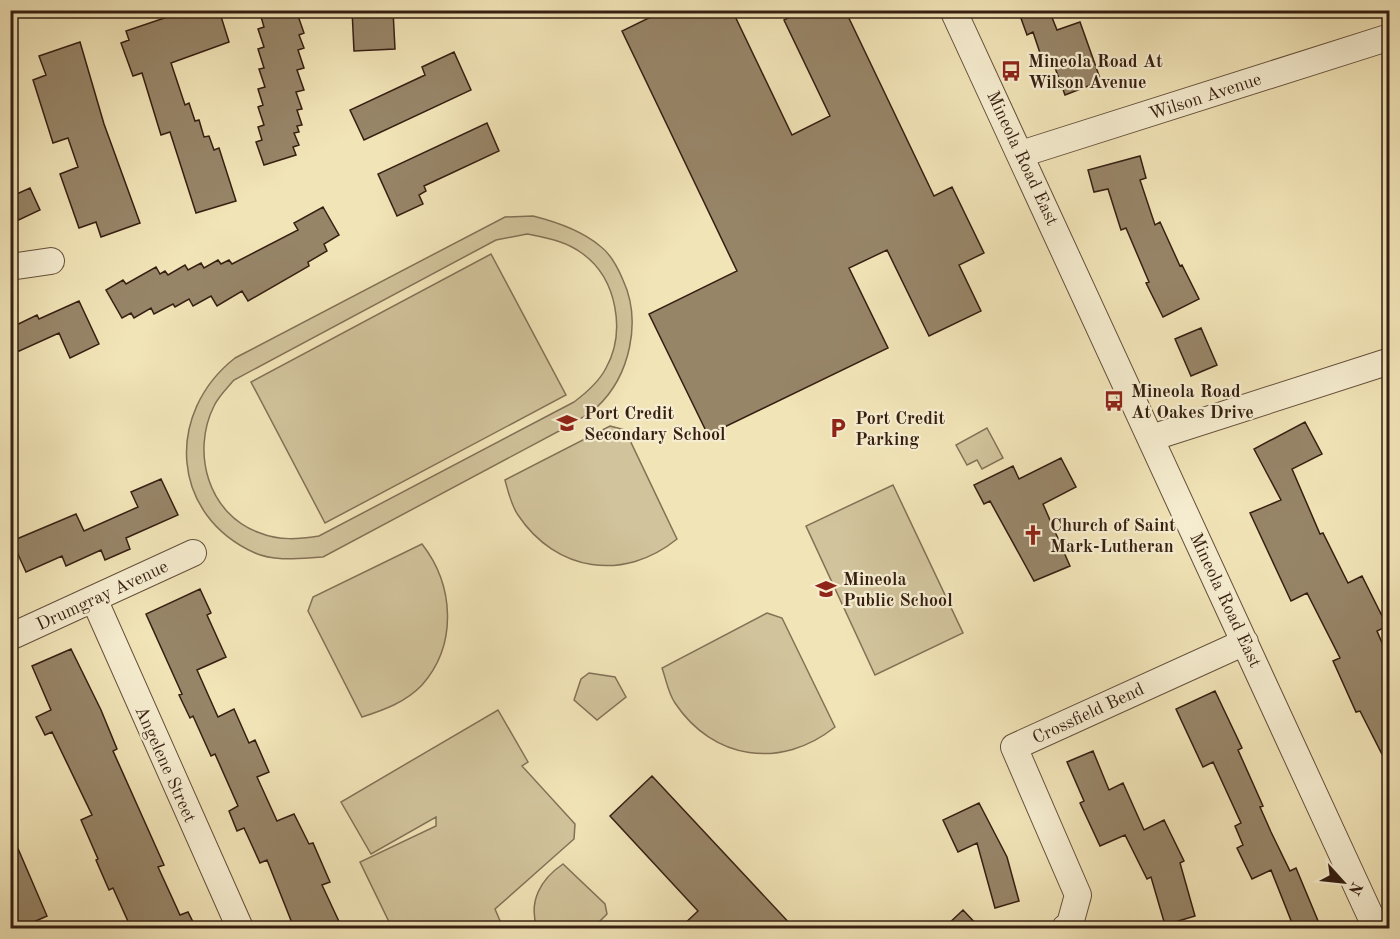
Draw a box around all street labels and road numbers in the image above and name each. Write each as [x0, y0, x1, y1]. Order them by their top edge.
street label: Wilson Avenue [1147, 70, 1264, 124]
street label: Mineola Road East [983, 88, 1061, 228]
street label: Mineola Road East [1186, 530, 1264, 670]
street label: Drumgray Avenue [34, 558, 171, 634]
street label: Crossfield Bend [1030, 680, 1147, 748]
street label: Angelene Street [131, 703, 199, 825]

